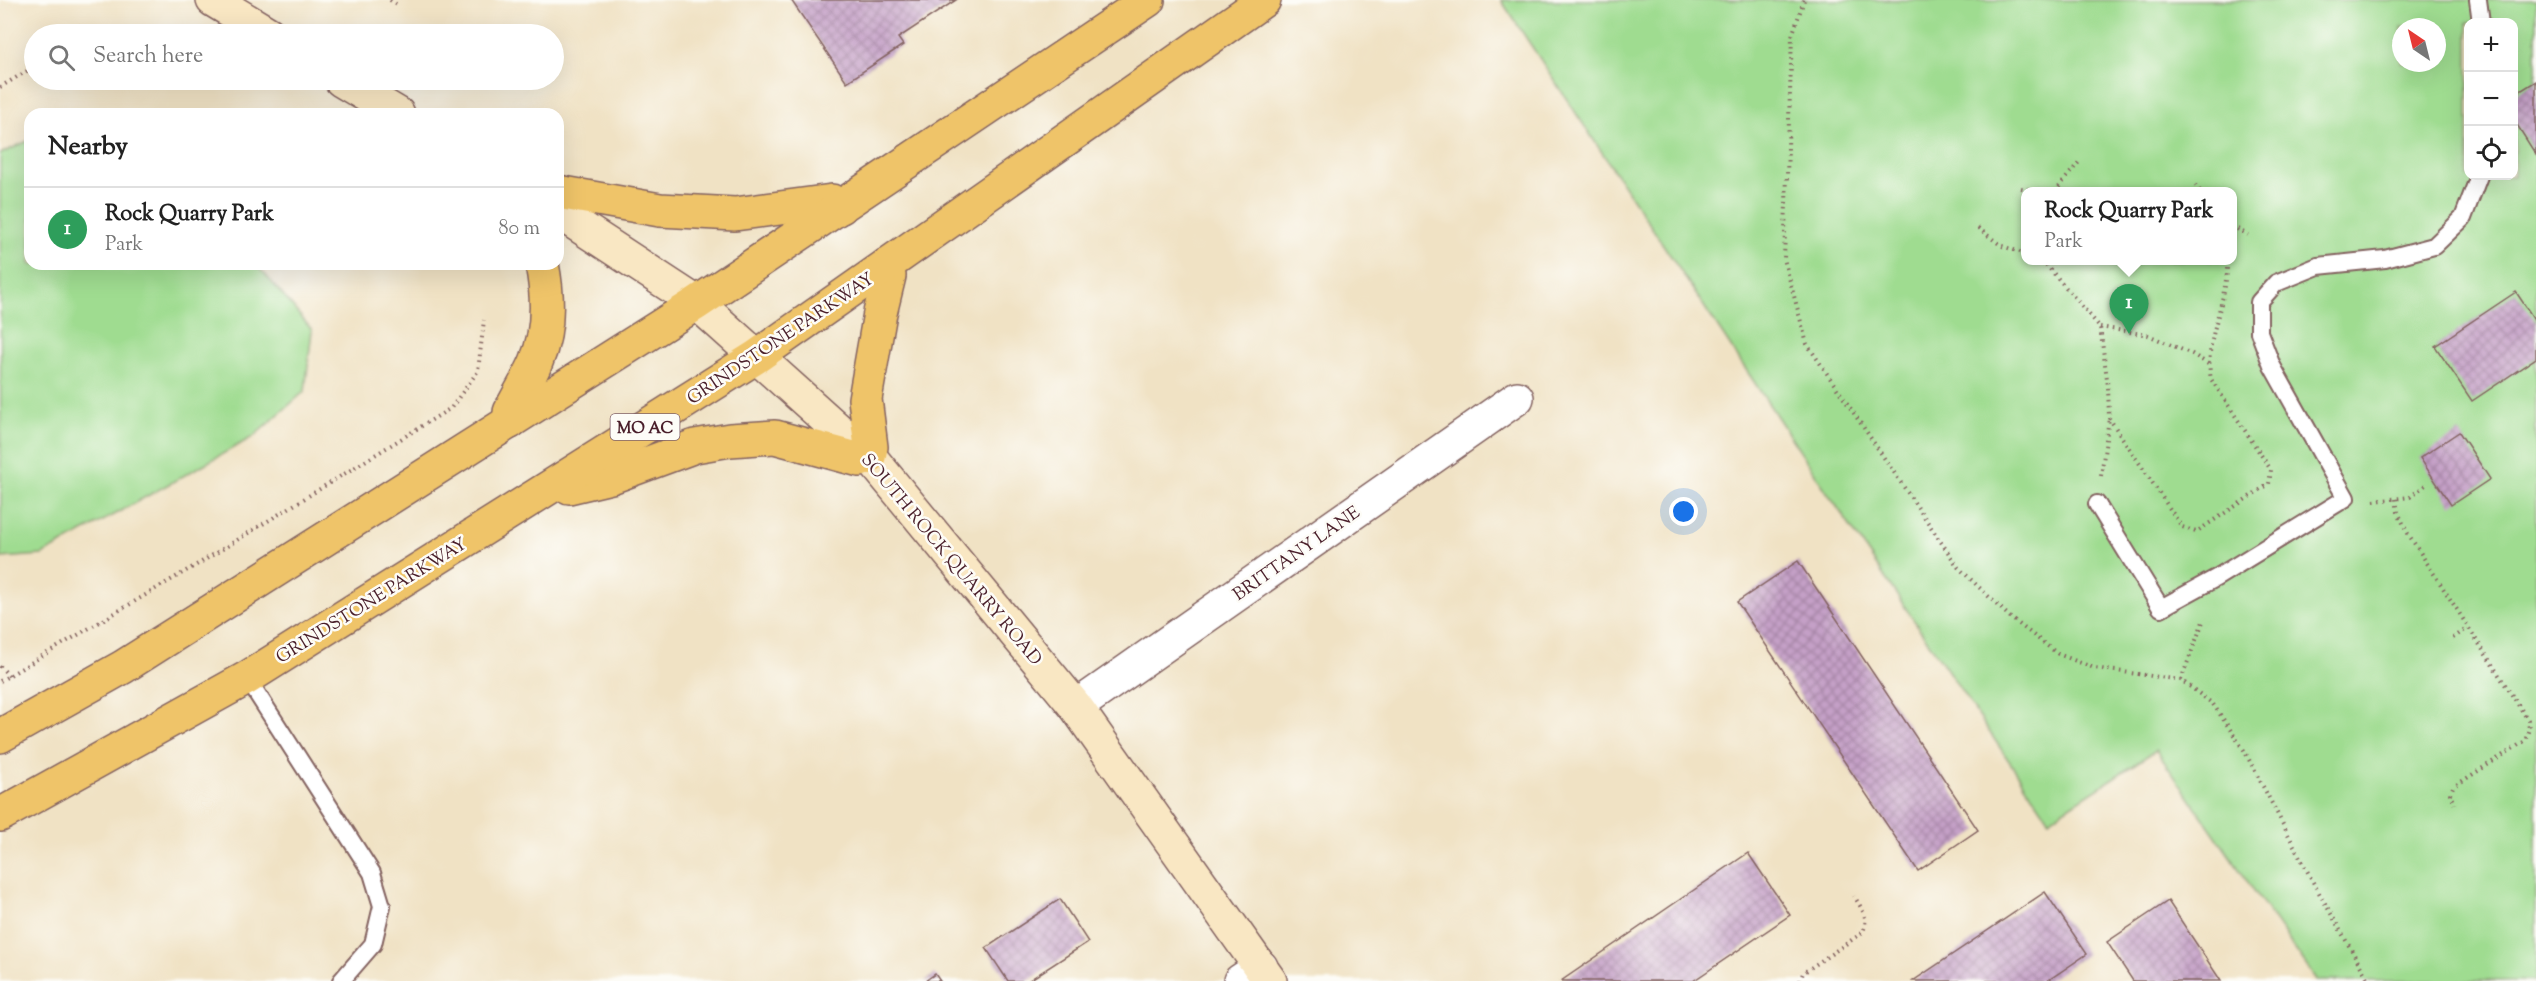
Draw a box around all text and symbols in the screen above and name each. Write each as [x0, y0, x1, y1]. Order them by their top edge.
north arrow [2392, 18, 2446, 72]
map controls [2464, 18, 2518, 180]
button: + [2464, 18, 2518, 72]
search box [24, 24, 564, 90]
icon: search [45, 41, 78, 74]
text: Search here [93, 41, 203, 73]
button: − [2464, 72, 2518, 126]
button: locate [2464, 126, 2518, 180]
text: Nearby [48, 129, 128, 166]
popup [2021, 187, 2237, 265]
text: Rock Quarry Park [2045, 196, 2213, 228]
text: Rock Quarry Park [105, 199, 274, 231]
text: 1 [64, 215, 71, 244]
text: 80 m [499, 215, 540, 244]
text: Park [2045, 228, 2083, 257]
text: Park [105, 231, 143, 260]
street label: GRINDSTONE PARKWAY [682, 267, 880, 412]
pin: 1 [2110, 284, 2148, 334]
road number: MO AC [610, 414, 680, 440]
street label: SOUTH ROCK QUARRY ROAD [854, 449, 1047, 672]
your location [1669, 497, 1698, 526]
street label: BRITTANY LANE [1228, 501, 1366, 608]
street label: GRINDSTONE PARKWAY [272, 532, 473, 671]

